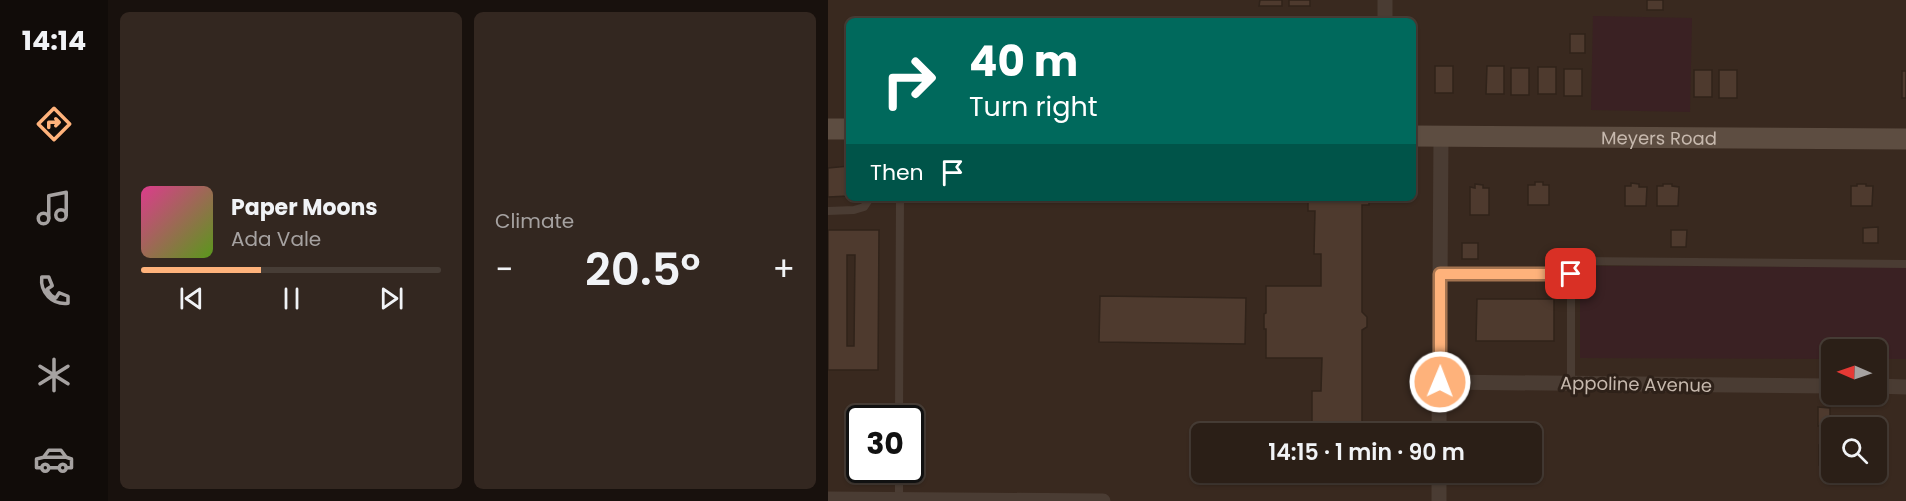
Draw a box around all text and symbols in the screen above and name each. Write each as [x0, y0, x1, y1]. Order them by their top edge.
text: 14:14 [22, 22, 86, 59]
text: 40 m [969, 32, 1078, 91]
icon: right [870, 42, 948, 120]
text: Turn right [969, 88, 1098, 125]
icon: directions [33, 103, 75, 145]
street label: Meyers Road [1601, 125, 1717, 150]
icon: arrive [936, 156, 969, 189]
text: Then [870, 157, 924, 188]
icon: music [33, 187, 75, 229]
text: Paper Moons [231, 192, 378, 223]
text: Climate [495, 207, 574, 235]
text: Ada Vale [231, 225, 321, 253]
text: 20.5° [585, 238, 701, 301]
text: − [495, 246, 513, 293]
text: + [772, 246, 795, 293]
pin [1545, 248, 1596, 299]
icon: arrive [1554, 257, 1587, 290]
icon: phone [33, 270, 75, 312]
icon: previous [175, 282, 208, 315]
icon: pause [275, 282, 308, 315]
icon: next [375, 282, 408, 315]
north arrow [1821, 339, 1887, 405]
map controls [1821, 339, 1887, 483]
position arrow [1408, 350, 1472, 414]
icon: climate [33, 354, 75, 396]
street label: Appoline Avenue [1560, 370, 1712, 398]
speed limit sign: 30 [846, 405, 924, 483]
button: search [1821, 417, 1887, 483]
text: 14:15 · 1 min · 90 m [1268, 437, 1465, 468]
icon: car [33, 438, 75, 480]

